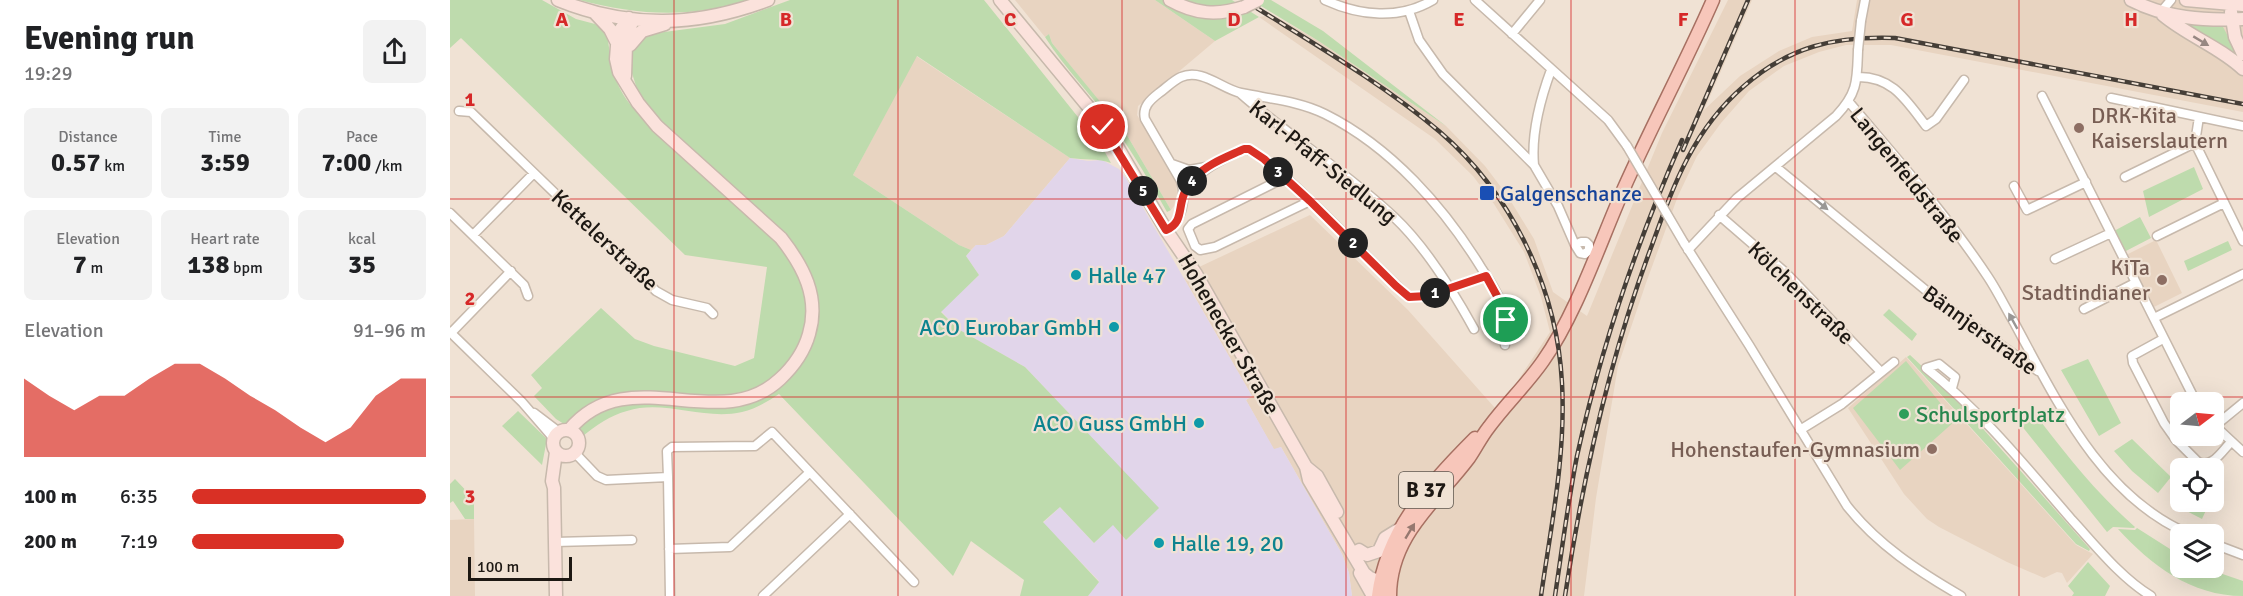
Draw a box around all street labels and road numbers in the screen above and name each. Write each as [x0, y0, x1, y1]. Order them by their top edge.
street label: Karl-Pfaff-Siedlung [1244, 94, 1402, 230]
street label: Langenfeldstraße [1844, 102, 1970, 248]
street label: Kettelerstraße [546, 184, 664, 296]
street label: Kölchenstraße [1742, 236, 1860, 350]
street label: Hohenecker Straße [1172, 249, 1286, 419]
street label: Bännjerstraße [1917, 279, 2043, 381]
road number: B 37 [1399, 472, 1453, 508]

